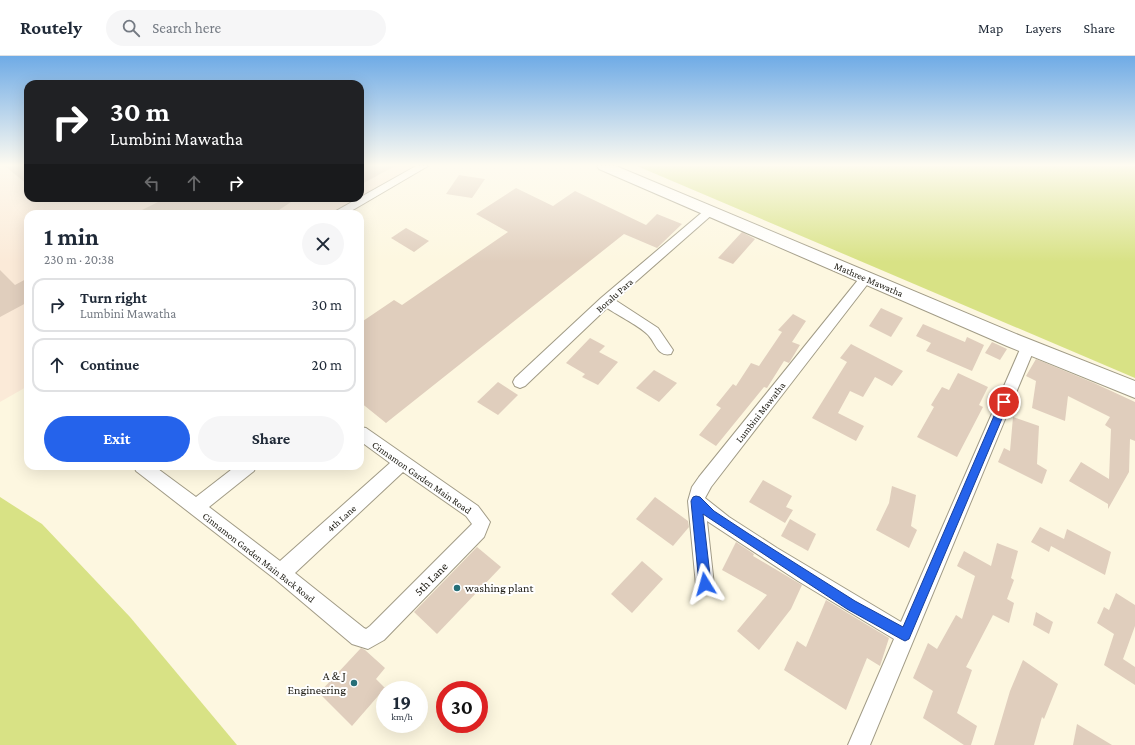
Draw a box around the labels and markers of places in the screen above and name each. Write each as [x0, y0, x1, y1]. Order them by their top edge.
pin [987, 385, 1021, 419]
place label: washing plant [465, 581, 535, 595]
marker: washing plant [452, 583, 462, 593]
place label: A & J Engineering [287, 669, 346, 697]
marker: A & J Engineering [349, 678, 359, 688]

